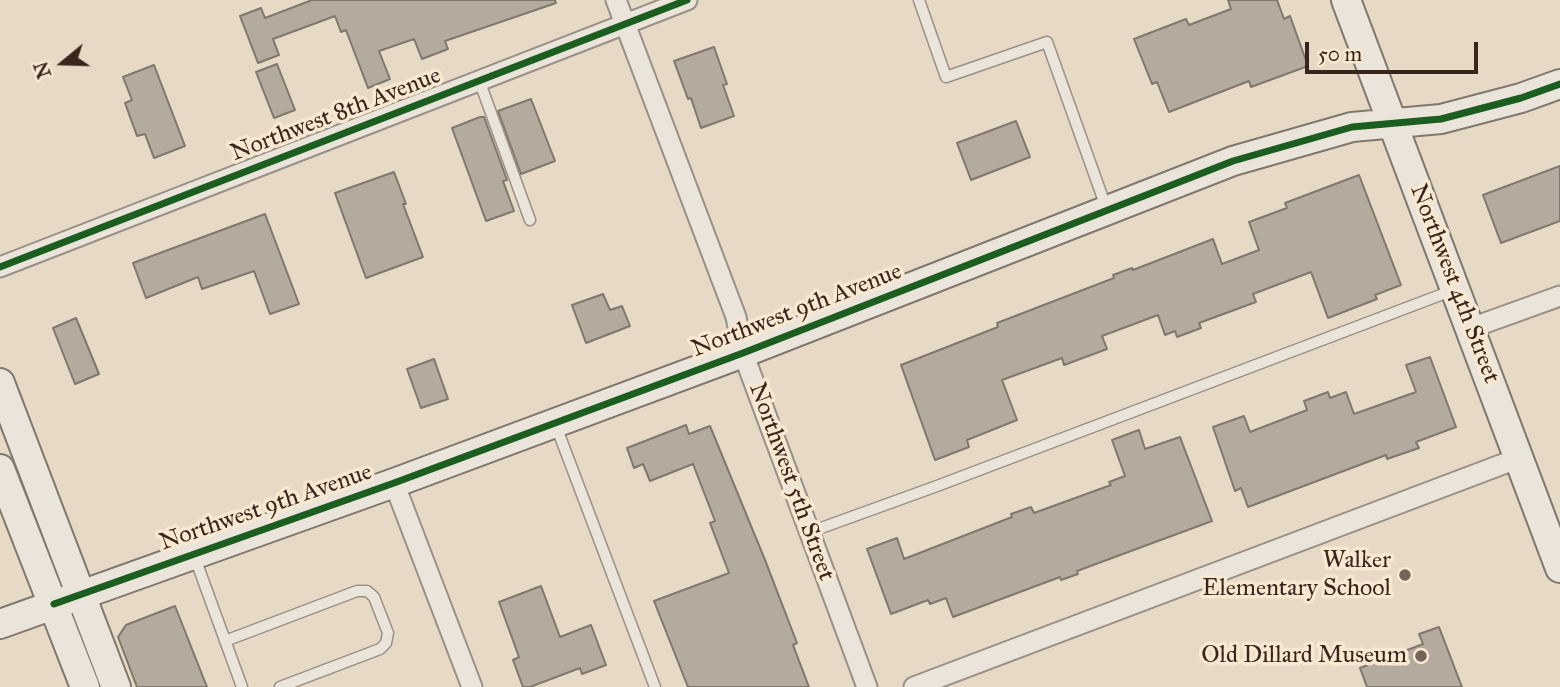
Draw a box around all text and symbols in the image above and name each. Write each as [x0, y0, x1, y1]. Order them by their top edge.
north arrow [28, 28, 98, 98]
scale bar [1308, 28, 1481, 72]
text: 50 m [1318, 41, 1362, 67]
text: N [29, 59, 56, 81]
street label: Northwest 8th Avenue [227, 62, 445, 168]
street label: Northwest 4th Street [1403, 181, 1505, 387]
street label: Northwest 9th Avenue [688, 258, 906, 364]
street label: Northwest 5th Street [742, 379, 840, 585]
street label: Northwest 9th Avenue [156, 458, 376, 558]
place label: Walker Elementary School [1202, 547, 1391, 603]
marker: Walker Elementary School [1397, 567, 1413, 583]
place label: Old Dillard Museum [1201, 642, 1407, 670]
marker: Old Dillard Museum [1413, 648, 1429, 664]

